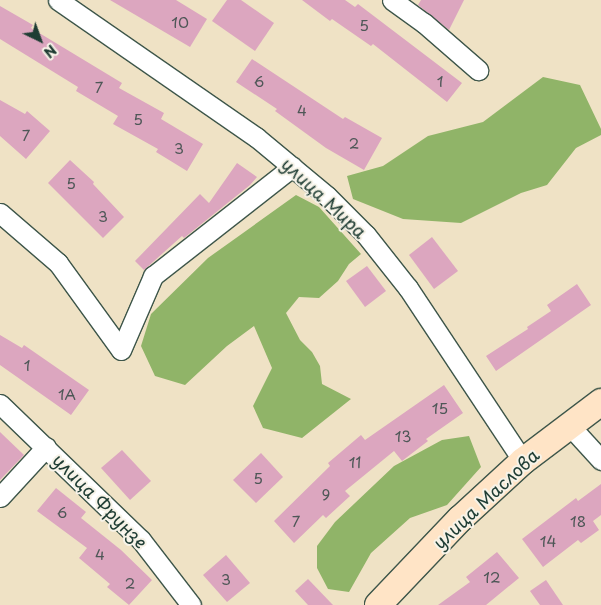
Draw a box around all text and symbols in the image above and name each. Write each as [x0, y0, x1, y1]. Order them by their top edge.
house number: 10 [171, 13, 189, 31]
north arrow [15, 15, 65, 65]
house number: 5 [359, 16, 369, 34]
text: N [39, 40, 62, 63]
house number: 6 [254, 72, 264, 90]
house number: 1 [437, 72, 443, 90]
house number: 7 [95, 78, 103, 96]
house number: 4 [297, 101, 307, 119]
house number: 5 [133, 110, 143, 128]
house number: 7 [22, 126, 30, 144]
house number: 2 [349, 134, 359, 152]
house number: 3 [174, 139, 184, 157]
street label: улица Мира [277, 153, 371, 243]
house number: 5 [66, 174, 76, 192]
house number: 3 [98, 207, 108, 225]
house number: 1 [24, 356, 30, 374]
house number: 1А [58, 385, 76, 403]
house number: 15 [432, 399, 448, 417]
house number: 13 [395, 427, 411, 445]
street label: улица Маслова [428, 444, 544, 554]
street label: улица Фрунзе [48, 449, 152, 553]
house number: 11 [349, 453, 361, 471]
house number: 5 [253, 469, 263, 487]
house number: 9 [322, 485, 330, 503]
house number: 6 [57, 503, 67, 521]
house number: 7 [292, 512, 300, 530]
house number: 18 [570, 512, 586, 530]
house number: 14 [540, 532, 556, 550]
house number: 4 [95, 545, 105, 563]
house number: 12 [483, 568, 501, 586]
house number: 3 [221, 570, 231, 588]
house number: 2 [125, 574, 135, 592]

